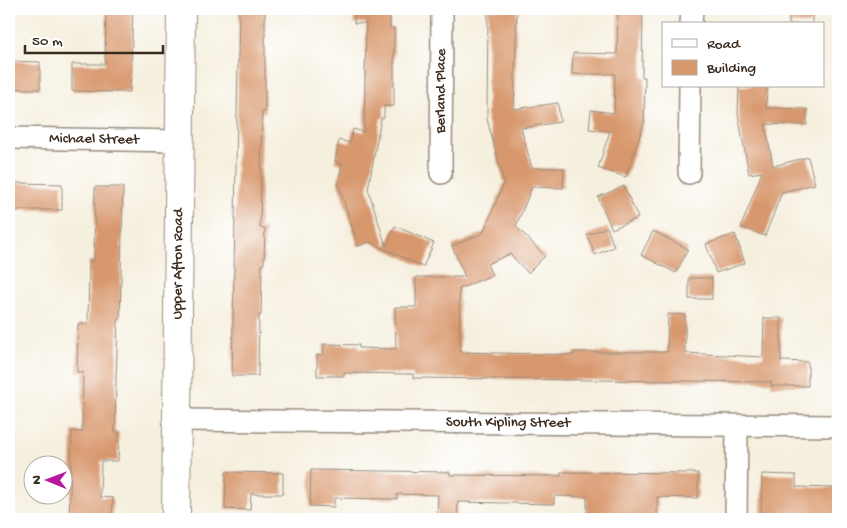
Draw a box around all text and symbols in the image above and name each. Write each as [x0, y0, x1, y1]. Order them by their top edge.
scale bar [25, 22, 162, 54]
legend [662, 22, 824, 88]
text: 50 m [32, 33, 63, 51]
text: Road [707, 36, 741, 54]
street label: Berland Place [432, 48, 451, 134]
text: Building [706, 60, 756, 78]
street label: Michael Street [49, 130, 141, 149]
street label: Upper Afton Road [169, 207, 188, 320]
street label: South Kipling Street [446, 413, 572, 433]
north arrow [22, 456, 72, 506]
text: N [29, 475, 46, 485]

